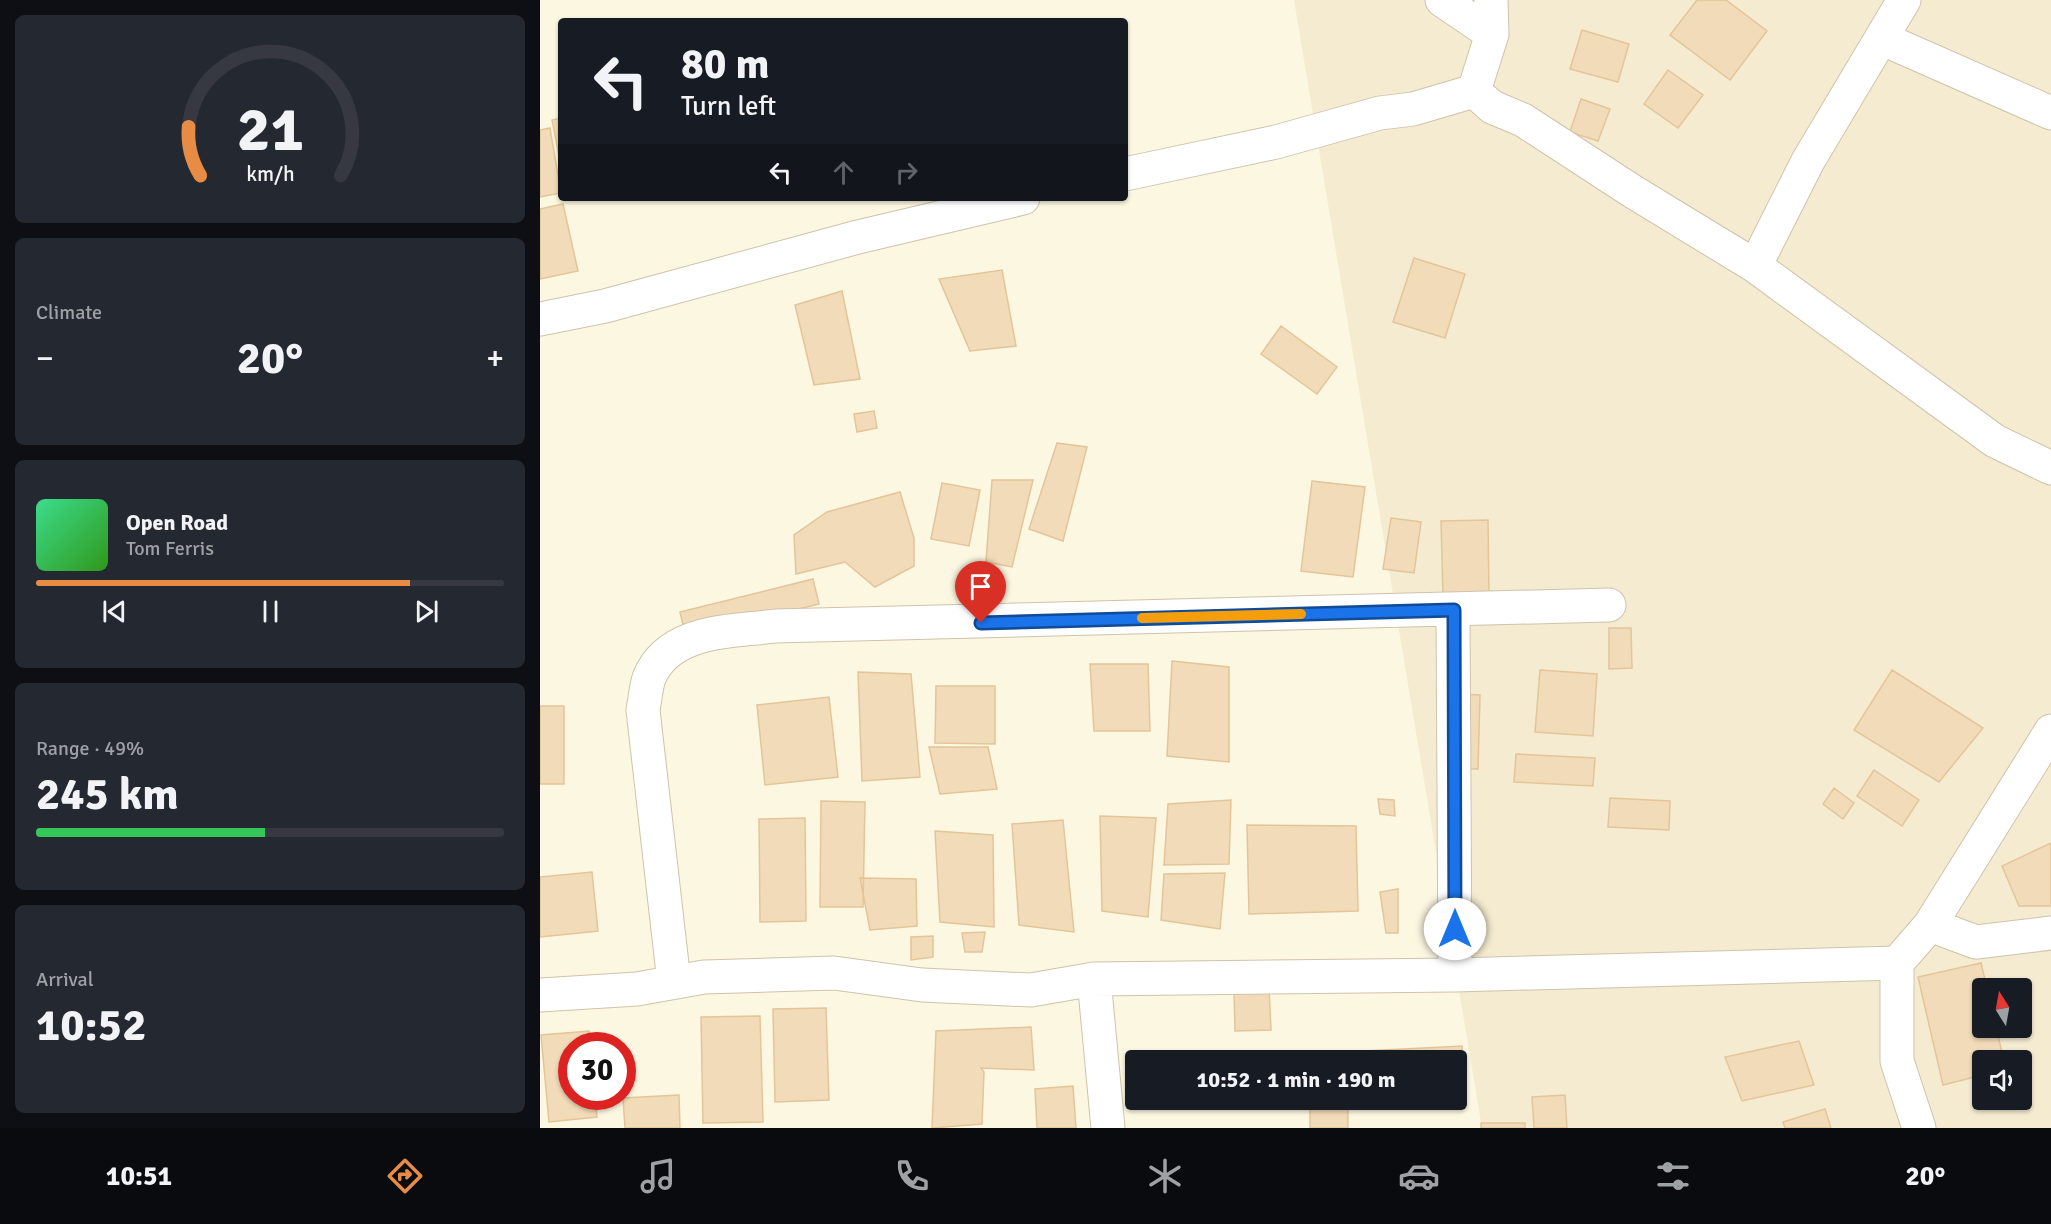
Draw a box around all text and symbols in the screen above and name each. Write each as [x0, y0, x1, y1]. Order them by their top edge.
text: 80 m [681, 39, 770, 90]
icon: left [582, 42, 660, 120]
text: Turn left [681, 90, 776, 123]
text: 21 [236, 91, 304, 168]
icon: left [764, 156, 797, 189]
icon: ahead [827, 156, 860, 189]
icon: right [890, 156, 923, 189]
text: km/h [246, 161, 294, 187]
text: Climate [36, 300, 102, 325]
text: 20° [237, 331, 303, 386]
text: − [36, 338, 54, 379]
text: + [486, 338, 504, 379]
text: Open Road [126, 509, 228, 536]
text: Tom Ferris [126, 536, 214, 561]
pin [955, 561, 1006, 623]
icon: arrive [964, 570, 997, 603]
icon: previous [98, 595, 131, 628]
icon: pause [254, 595, 287, 628]
icon: next [410, 595, 443, 628]
text: Range · 49% [36, 736, 144, 761]
text: 245 km [36, 767, 179, 822]
position arrow [1423, 897, 1487, 961]
text: Arrival [36, 967, 94, 992]
north arrow [1972, 978, 2032, 1038]
map controls [1972, 978, 2032, 1110]
text: 10:52 [36, 998, 146, 1053]
speed limit sign: 30 [558, 1032, 636, 1110]
button: sound [1972, 1050, 2032, 1110]
text: 10:52 · 1 min · 190 m [1196, 1066, 1396, 1093]
icon: directions [384, 1155, 426, 1197]
icon: music [637, 1155, 679, 1197]
icon: phone [891, 1155, 933, 1197]
icon: climate [1144, 1155, 1186, 1197]
icon: car [1398, 1155, 1440, 1197]
icon: filters [1652, 1155, 1694, 1197]
text: 10:51 [106, 1160, 172, 1193]
text: 20° [1905, 1160, 1945, 1193]

